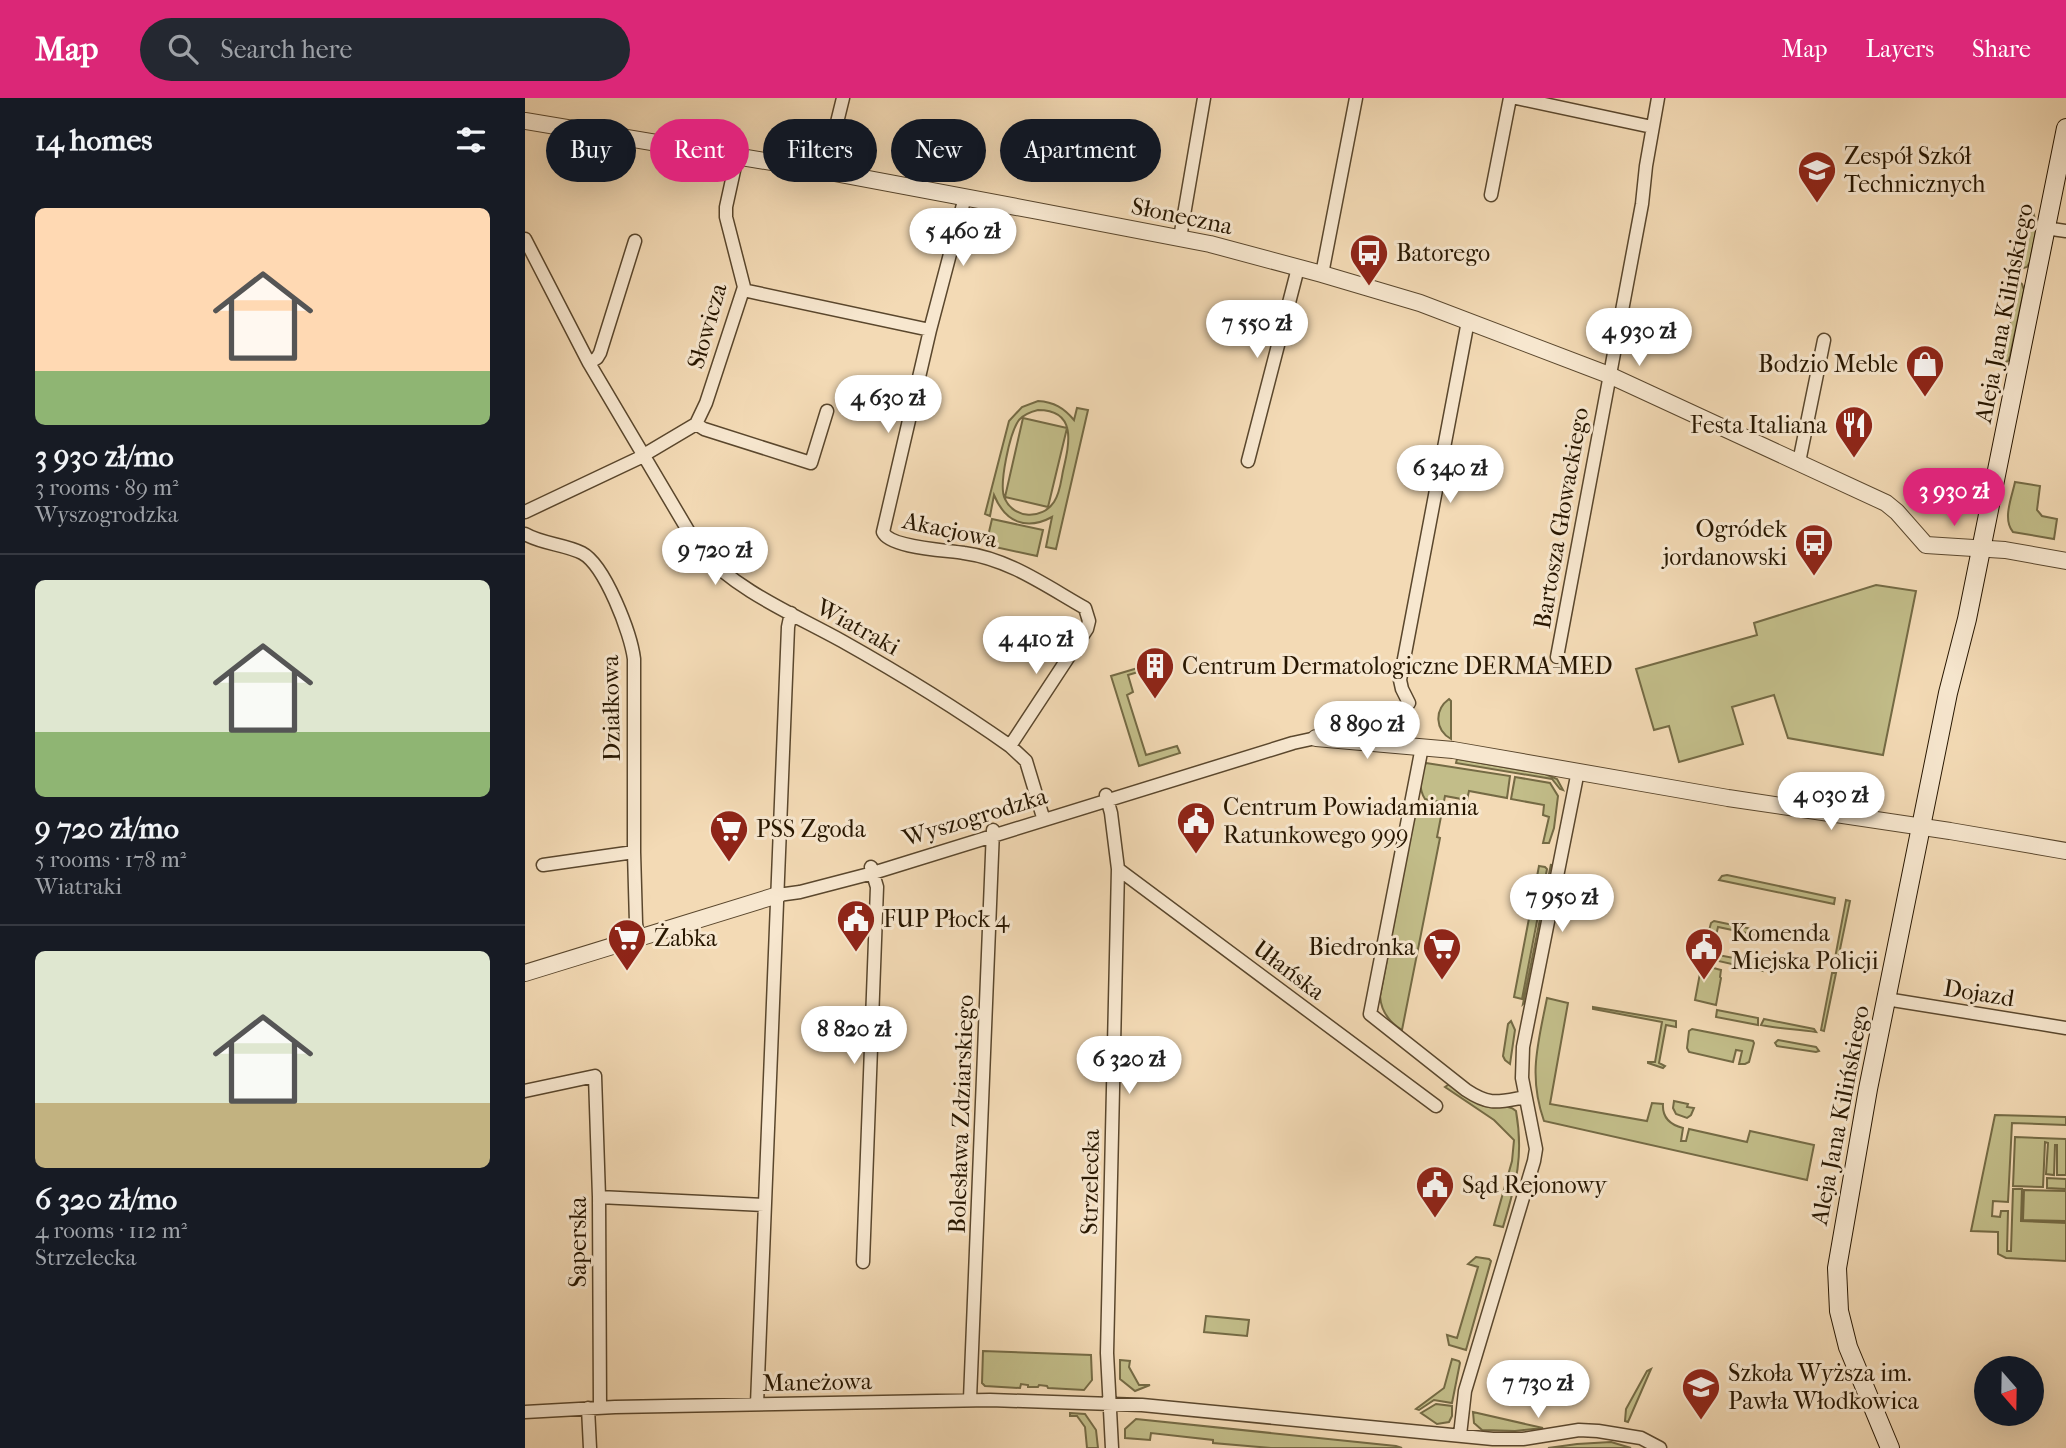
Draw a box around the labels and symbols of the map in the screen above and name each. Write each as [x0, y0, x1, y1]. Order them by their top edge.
place label: Zespół Szkół Technicznych [1844, 142, 1986, 198]
school or university icon: Zespół Szkół Technicznych [1796, 149, 1838, 204]
street label: Słoneczna [1129, 192, 1236, 241]
street label: Aleja Jana Kilińskiego [1969, 201, 2039, 426]
pin: 5 460 zł [891, 208, 1035, 268]
bus stop icon: Batorego [1348, 232, 1390, 287]
place label: Batorego [1396, 239, 1490, 267]
street label: Słowicza [681, 279, 733, 372]
pin: 7 550 zł [1185, 300, 1329, 360]
pin: 4 930 zł [1567, 308, 1711, 368]
shop icon: Bodzio Meble [1904, 343, 1946, 398]
place label: Bodzio Meble [1758, 350, 1898, 378]
pin: 4 630 zł [816, 376, 960, 435]
restaurant icon: Festa Italiana [1833, 404, 1875, 459]
street label: Bartosza Głowackiego [1528, 405, 1594, 631]
place label: Festa Italiana [1690, 411, 1828, 439]
pin: 6 340 zł [1378, 446, 1522, 505]
pin: 3 930 zł [1882, 468, 2026, 528]
street label: Akacjowa [899, 506, 1001, 554]
place label: Ogródek jordanowski [1661, 515, 1788, 571]
bus stop icon: Ogródek jordanowski [1793, 522, 1835, 577]
pin: 9 720 zł [643, 528, 787, 587]
street label: Wiatraki [811, 592, 905, 661]
pin: 4 410 zł [964, 616, 1108, 676]
building icon: Centrum Dermatologiczne DERMA-MED [1134, 645, 1176, 700]
place label: Centrum Dermatologiczne DERMA-MED [1182, 652, 1613, 680]
street label: Działkowa [596, 654, 626, 761]
pin: 8 890 zł [1295, 702, 1439, 761]
pin: 4 030 zł [1759, 772, 1903, 832]
street label: Wyszogrodzka [898, 781, 1051, 853]
place label: Centrum Powiadamiania Ratunkowego 999 [1223, 793, 1479, 849]
public building icon: Centrum Powiadamiania Ratunkowego 999 [1175, 800, 1217, 855]
supermarket icon: PSS Zgoda [708, 808, 750, 863]
place label: PSS Zgoda [756, 815, 867, 843]
pin: 7 950 zł [1490, 874, 1634, 934]
public building icon: FUP Płock 4 [835, 898, 877, 953]
place label: FUP Płock 4 [883, 905, 1010, 933]
supermarket icon: Żabka [606, 917, 648, 972]
place label: Komenda Miejska Policji [1731, 919, 1879, 975]
place label: Żabka [654, 923, 718, 952]
supermarket icon: Biedronka [1421, 926, 1463, 981]
public building icon: Komenda Miejska Policji [1683, 926, 1725, 981]
place label: Biedronka [1308, 933, 1416, 961]
street label: Ułańska [1248, 934, 1331, 1007]
street label: Dojazd [1942, 974, 2017, 1013]
street label: Bolesława Zdziarskiego [943, 994, 979, 1234]
street label: Aleja Jana Kilińskiego [1805, 1003, 1875, 1228]
pin: 8 820 zł [782, 1006, 926, 1066]
pin: 6 320 zł [1057, 1037, 1201, 1096]
street label: Strzelecka [1075, 1128, 1105, 1235]
public building icon: Sąd Rejonowy [1414, 1164, 1456, 1219]
place label: Sąd Rejonowy [1462, 1171, 1608, 1200]
street label: Saperska [564, 1196, 592, 1287]
north arrow [1974, 1356, 2044, 1426]
place label: Szkoła Wyższa im. Pawła Włodkowica [1728, 1359, 1920, 1415]
pin: 7 730 zł [1466, 1360, 1610, 1420]
school or university icon: Szkoła Wyższa im. Pawła Włodkowica [1680, 1366, 1722, 1421]
street label: Maneżowa [762, 1367, 873, 1397]

